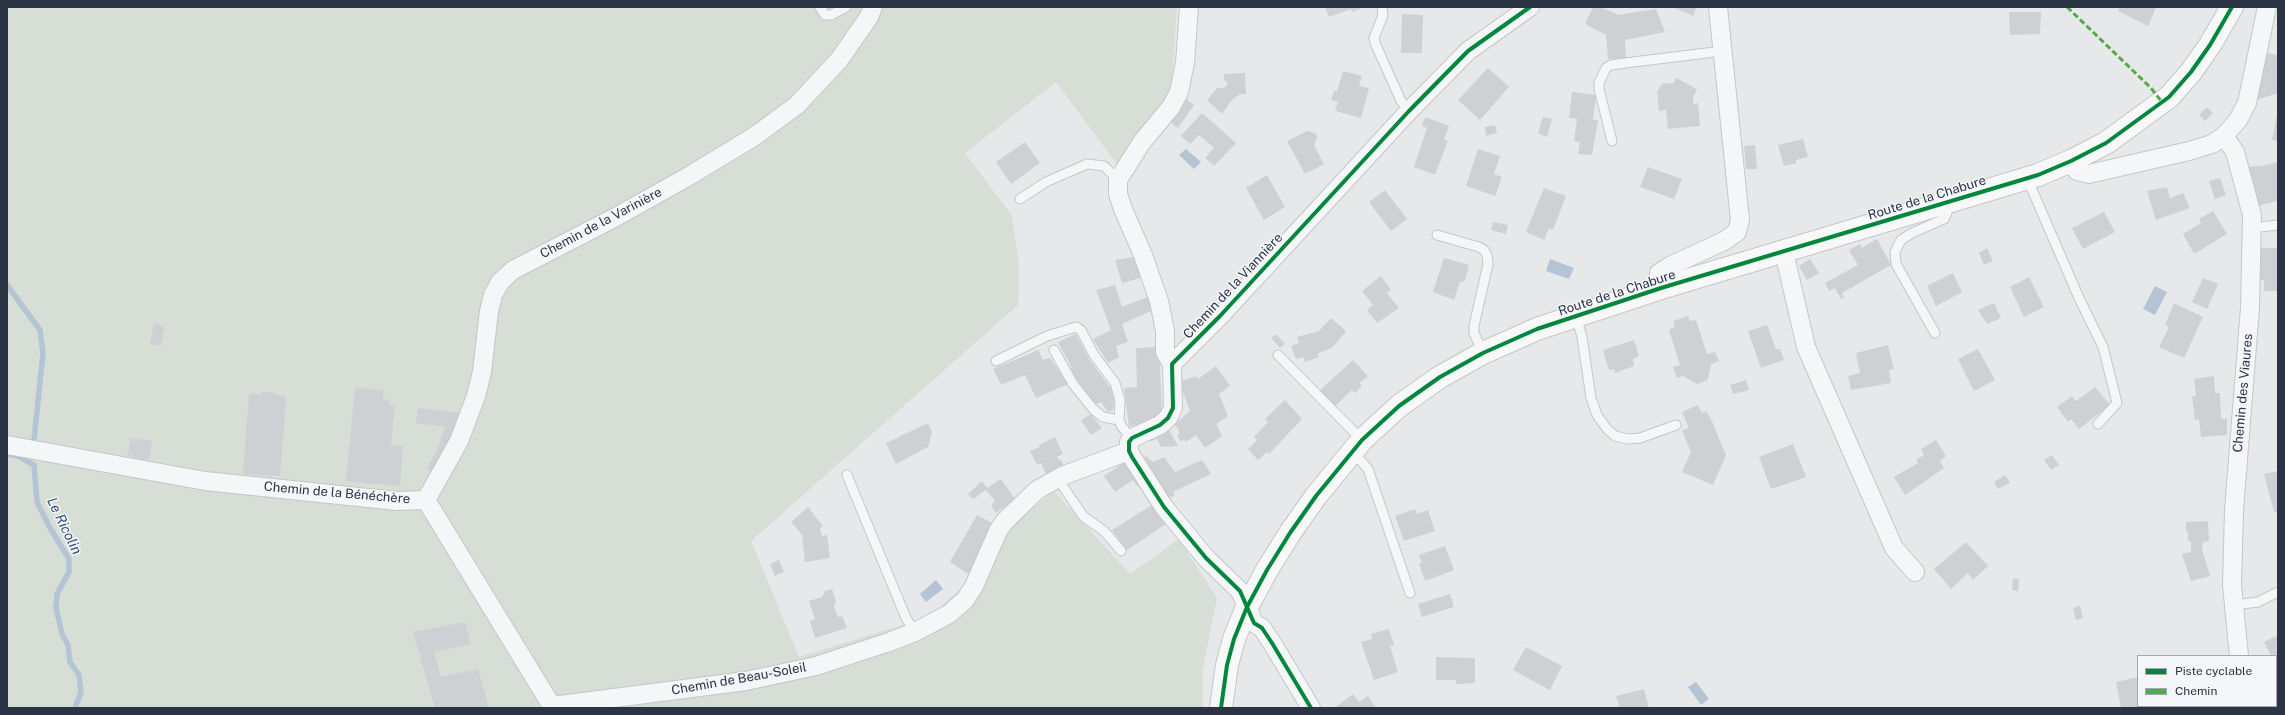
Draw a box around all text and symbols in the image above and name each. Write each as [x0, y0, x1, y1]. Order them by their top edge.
street label: Route de la Chabure [1866, 173, 1988, 223]
street label: Chemin de la Varinière [537, 184, 665, 262]
street label: Chemin de la Viannière [1180, 230, 1286, 342]
street label: Route de la Chabure [1556, 267, 1678, 319]
street label: Chemin des Viaures [2230, 333, 2256, 453]
street label: Chemin de la Bénéchère [263, 479, 411, 507]
water label: Le Ricolin [43, 495, 85, 557]
legend [2137, 655, 2277, 707]
street label: Chemin de Beau-Soleil [670, 659, 808, 699]
text: Piste cyclable [2175, 664, 2252, 678]
text: Chemin [2175, 684, 2217, 698]

